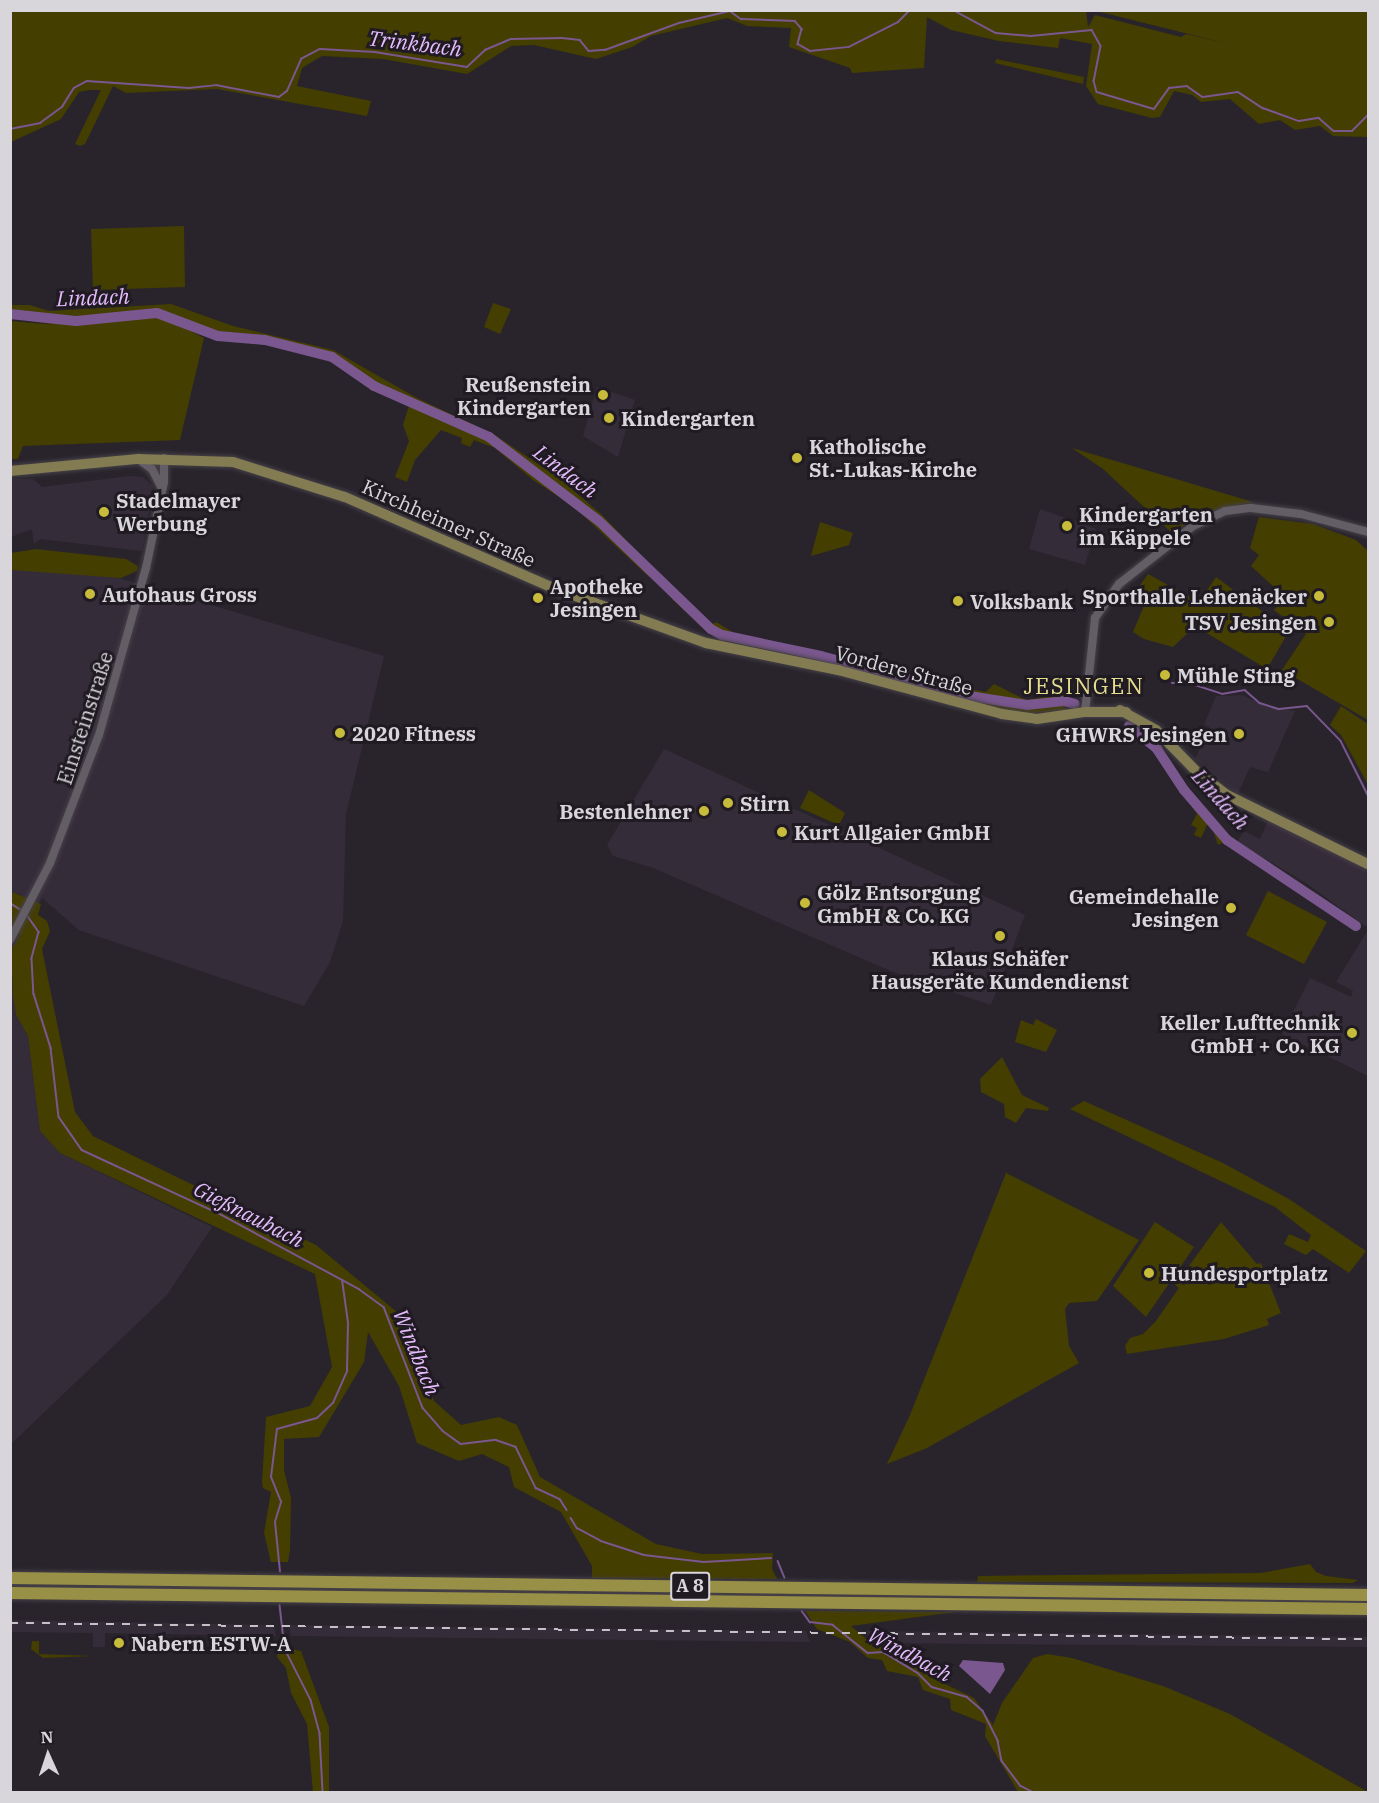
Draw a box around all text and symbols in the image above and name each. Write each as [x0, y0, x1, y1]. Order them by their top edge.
water label: Trinkbach [367, 25, 463, 61]
water label: Lindach [56, 283, 130, 311]
place label: Reußenstein Kindergarten [457, 372, 591, 419]
marker: Reußenstein Kindergarten [596, 388, 610, 402]
place label: Kindergarten [621, 406, 755, 430]
marker: Kindergarten [602, 411, 616, 425]
place label: Katholische St.-Lukas-Kirche [809, 434, 977, 481]
water label: Lindach [529, 439, 603, 503]
marker: Katholische St.-Lukas-Kirche [790, 451, 804, 465]
street label: Kirchheimer Straße [359, 474, 539, 572]
place label: Stadelmayer Werbung [116, 488, 241, 535]
place label: Kindergarten im Käppele [1079, 502, 1213, 549]
marker: Stadelmayer Werbung [97, 505, 111, 519]
marker: Kindergarten im Käppele [1060, 519, 1074, 533]
place label: Apotheke Jesingen [550, 574, 643, 621]
place label: Autohaus Gross [102, 582, 257, 606]
place label: Sporthalle Lehenäcker [1082, 584, 1307, 608]
marker: Autohaus Gross [83, 587, 97, 601]
place label: Volksbank [970, 589, 1073, 613]
marker: Sporthalle Lehenäcker [1312, 589, 1326, 603]
marker: Apotheke Jesingen [531, 591, 545, 605]
marker: Volksbank [951, 594, 965, 608]
place label: TSV Jesingen [1185, 610, 1317, 634]
marker: TSV Jesingen [1322, 615, 1336, 629]
street label: Vordere Straße [833, 640, 975, 700]
street label: Einsteinstraße [52, 648, 118, 788]
place label: Mühle Sting [1177, 663, 1295, 687]
marker: Mühle Sting [1158, 668, 1172, 682]
district label: JESINGEN [1024, 673, 1144, 699]
place label: 2020 Fitness [352, 721, 476, 745]
place label: GHWRS Jesingen [1056, 722, 1227, 746]
marker: 2020 Fitness [333, 726, 347, 740]
marker: GHWRS Jesingen [1232, 727, 1246, 741]
water label: Lindach [1187, 763, 1255, 835]
place label: Stirn [740, 791, 790, 815]
marker: Stirn [721, 796, 735, 810]
place label: Bestenlehner [559, 799, 692, 823]
marker: Bestenlehner [697, 804, 711, 818]
place label: Kurt Allgaier GmbH [794, 820, 990, 844]
marker: Kurt Allgaier GmbH [775, 825, 789, 839]
place label: Gölz Entsorgung GmbH & Co. KG [817, 880, 980, 927]
place label: Gemeindehalle Jesingen [1069, 885, 1219, 932]
marker: Gölz Entsorgung GmbH & Co. KG [798, 896, 812, 910]
marker: Gemeindehalle Jesingen [1224, 901, 1238, 915]
marker: Klaus Schäfer Hausgeräte Kundendienst [993, 929, 1007, 943]
place label: Klaus Schäfer Hausgeräte Kundendienst [871, 946, 1129, 993]
place label: Keller Lufttechnik GmbH + Co. KG [1160, 1010, 1340, 1057]
marker: Keller Lufttechnik GmbH + Co. KG [1345, 1026, 1359, 1040]
water label: Gießnaubach [190, 1176, 308, 1252]
place label: Hundesportplatz [1161, 1261, 1328, 1285]
marker: Hundesportplatz [1142, 1266, 1156, 1280]
water label: Windbach [388, 1305, 446, 1399]
road number: A 8 [669, 1571, 711, 1601]
water label: Windbach [864, 1621, 956, 1687]
place label: Nabern ESTW-A [131, 1631, 291, 1655]
marker: Nabern ESTW-A [112, 1636, 126, 1650]
north arrow [18, 1725, 78, 1785]
text: N [40, 1727, 54, 1747]

